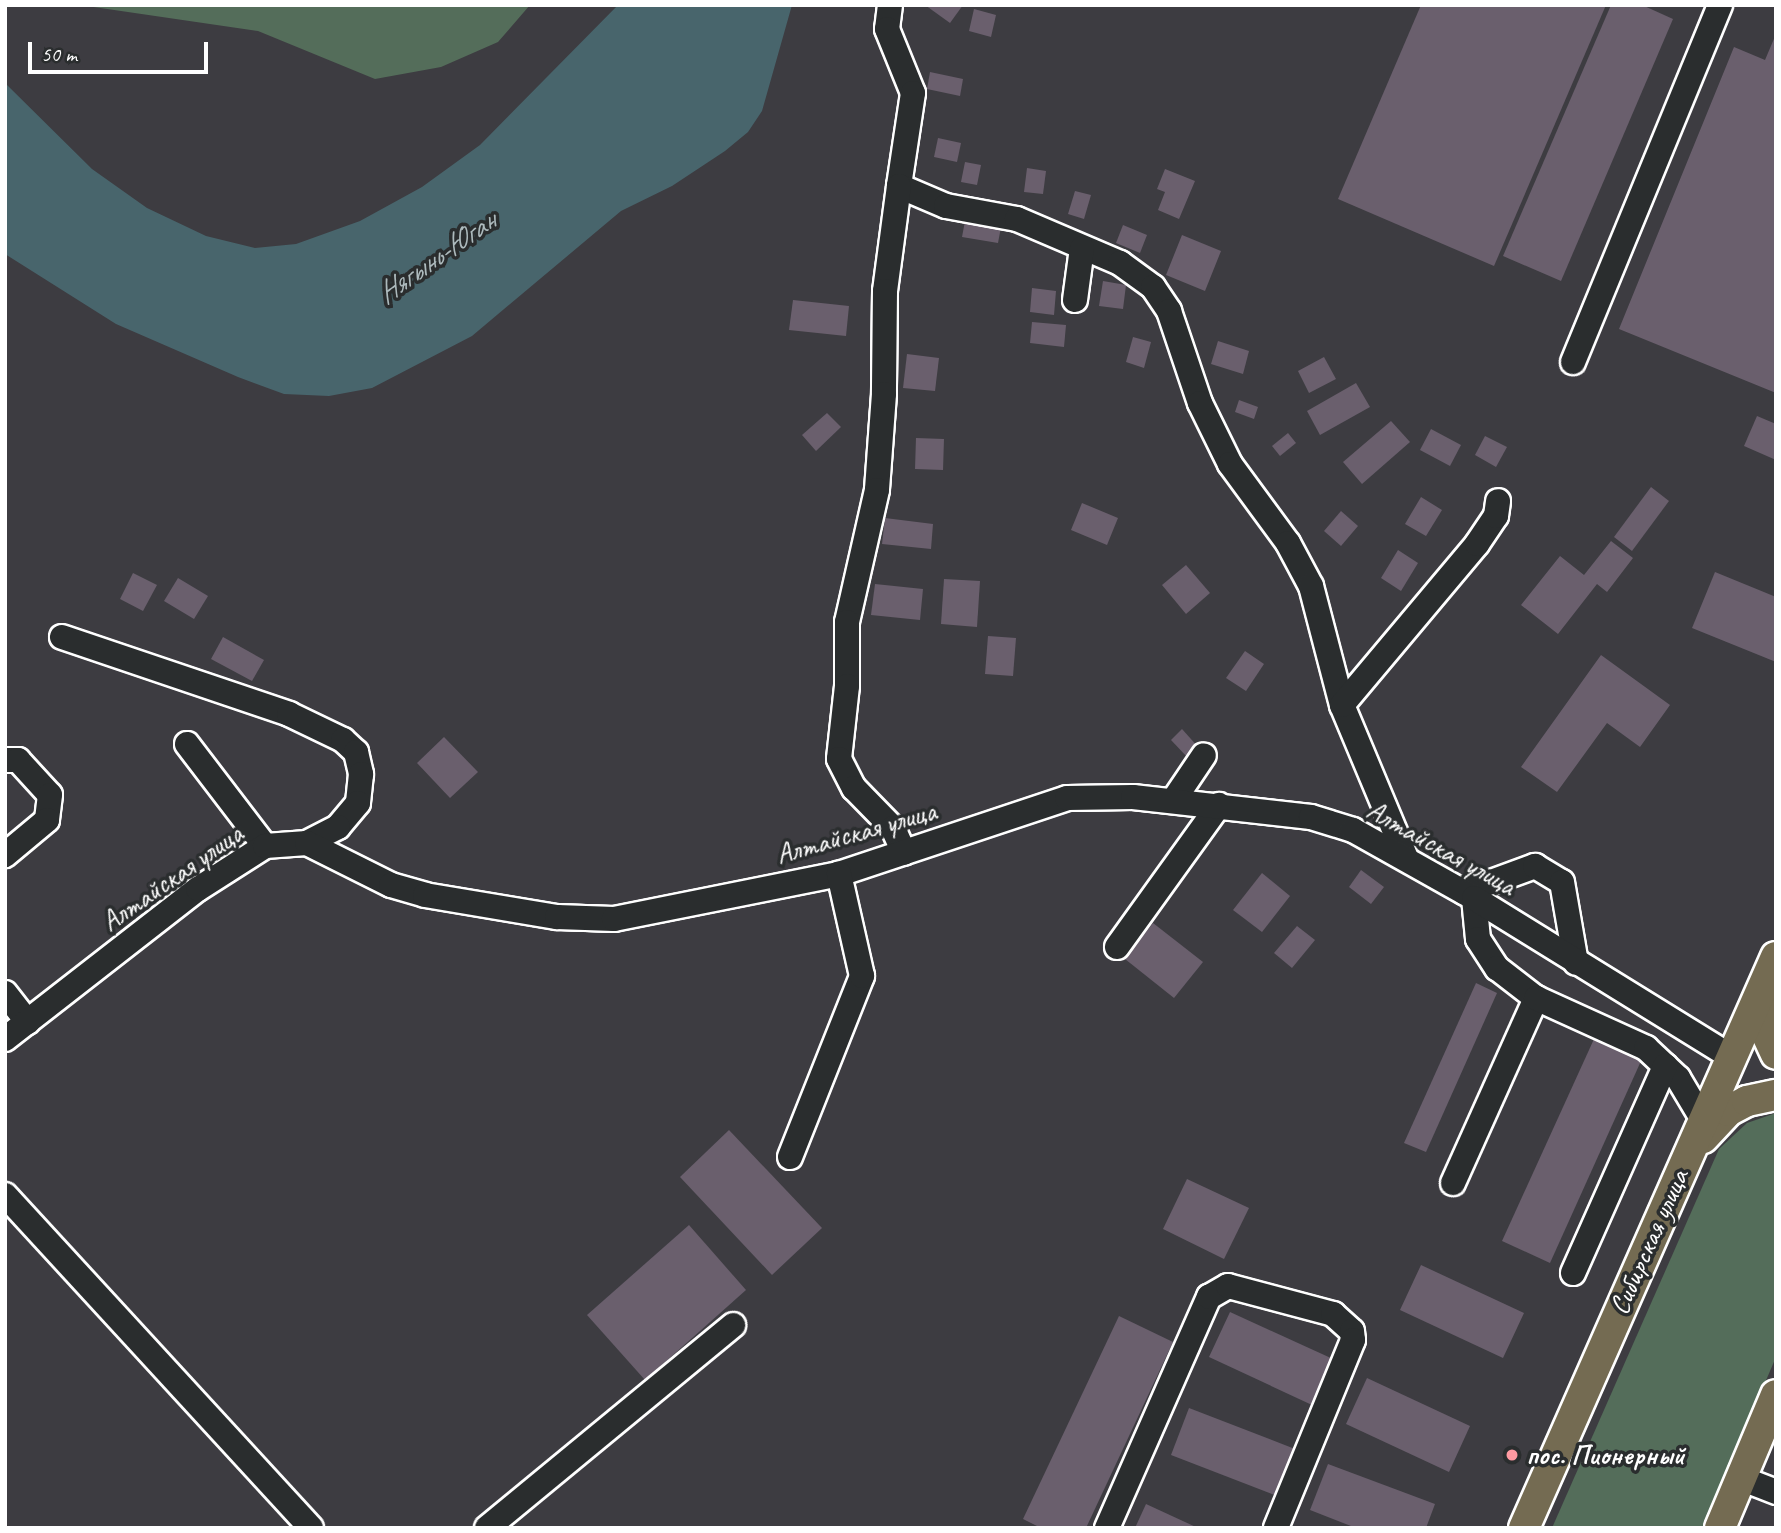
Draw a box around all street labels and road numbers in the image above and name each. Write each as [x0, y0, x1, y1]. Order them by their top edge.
street label: Алтайская улица [1360, 793, 1522, 903]
street label: Алтайская улица [771, 794, 941, 872]
street label: Алтайская улица [94, 816, 250, 940]
street label: Сибирская улица [1602, 1163, 1696, 1321]

